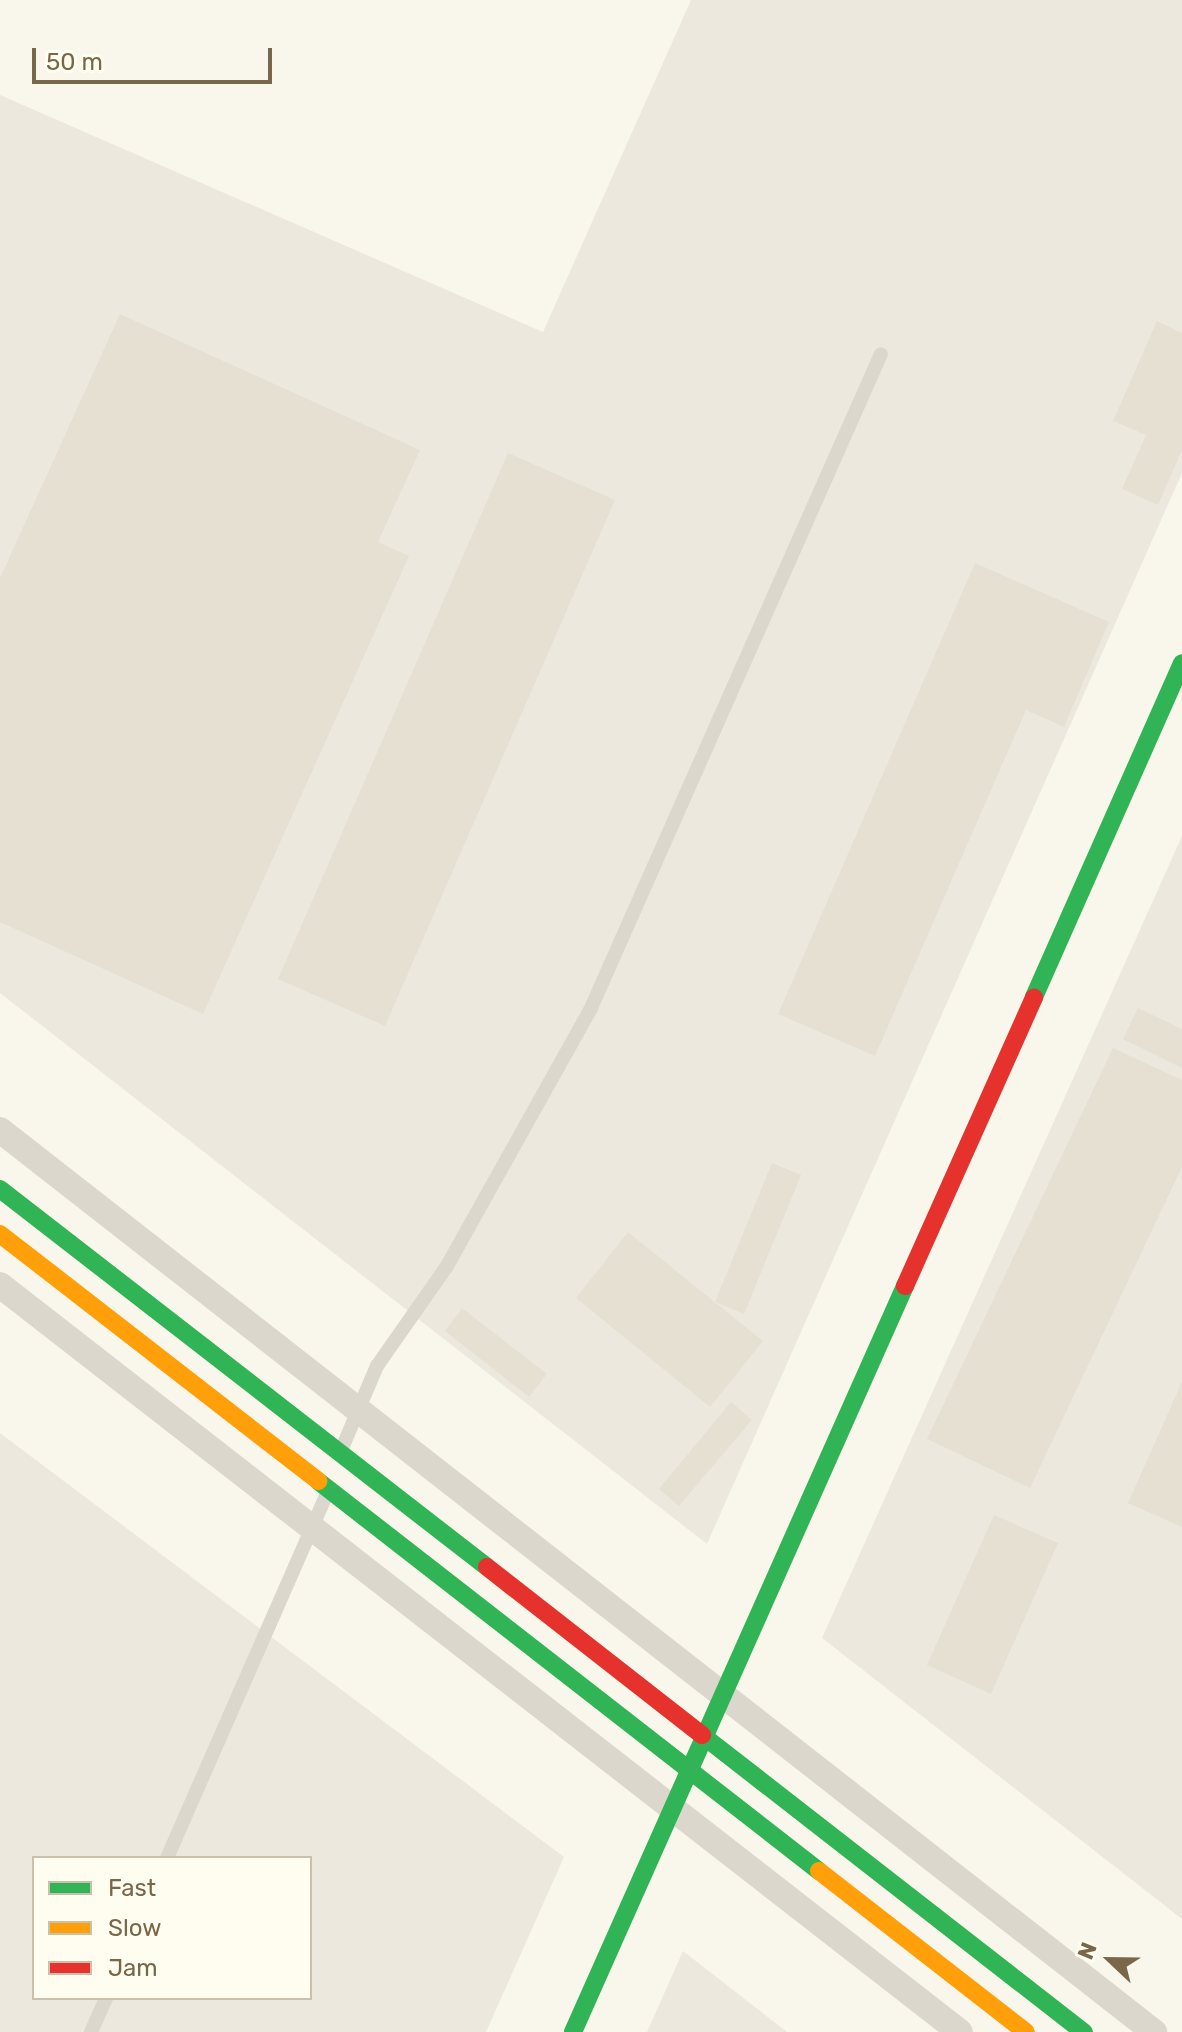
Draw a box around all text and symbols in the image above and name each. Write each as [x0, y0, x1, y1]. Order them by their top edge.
scale bar [36, 32, 276, 82]
text: 50 m [46, 48, 103, 76]
legend [32, 1856, 312, 2000]
text: Fast [108, 1874, 156, 1902]
text: Slow [108, 1914, 161, 1942]
north arrow [1070, 1920, 1150, 2000]
text: N [1072, 1938, 1103, 1963]
text: Jam [108, 1954, 158, 1982]

